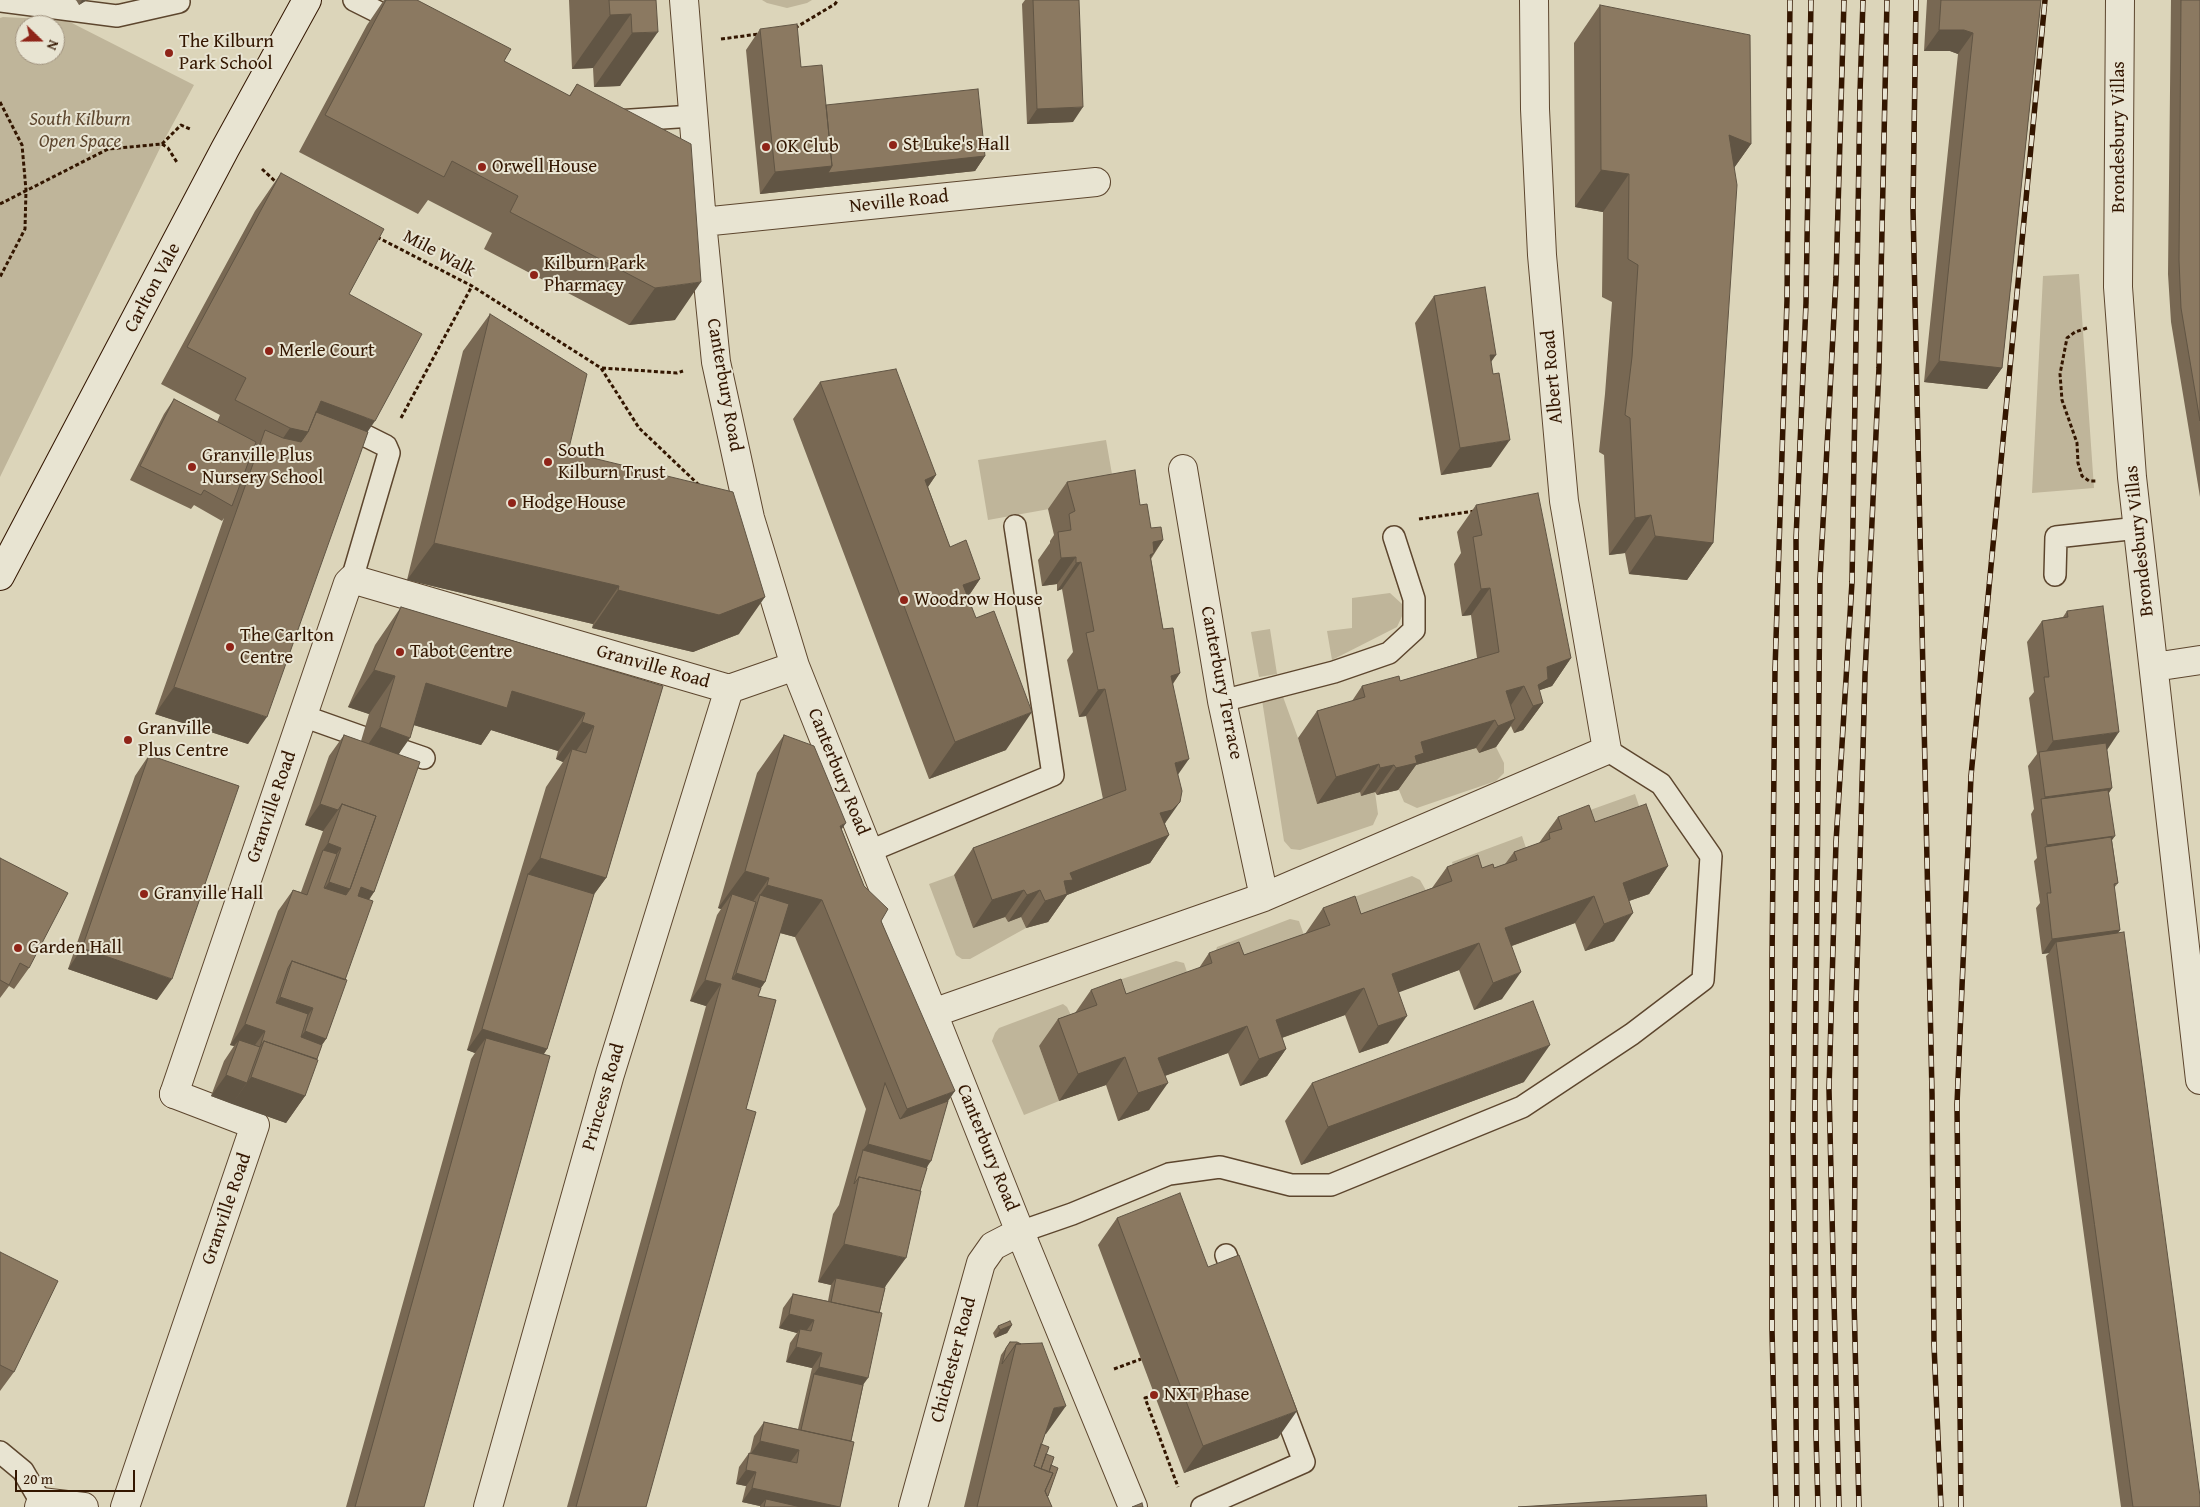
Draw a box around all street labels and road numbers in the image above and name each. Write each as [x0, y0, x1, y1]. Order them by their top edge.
street label: Brondesbury Villas [2108, 61, 2130, 213]
street label: Neville Road [848, 185, 950, 219]
street label: Mile Walk [399, 225, 479, 283]
street label: Carlton Vale [120, 239, 186, 337]
street label: Canterbury Road [701, 317, 747, 453]
street label: Albert Road [1538, 329, 1568, 425]
street label: Brondesbury Villas [2121, 464, 2159, 618]
street label: Canterbury Terrace [1195, 604, 1247, 762]
street label: Granville Road [594, 640, 712, 694]
street label: Canterbury Road [802, 705, 874, 839]
street label: Granville Road [242, 748, 302, 866]
street label: Princess Road [578, 1041, 630, 1153]
street label: Canterbury Road [951, 1081, 1023, 1215]
street label: Granville Road [197, 1150, 257, 1268]
street label: Chichester Road [926, 1295, 982, 1425]

